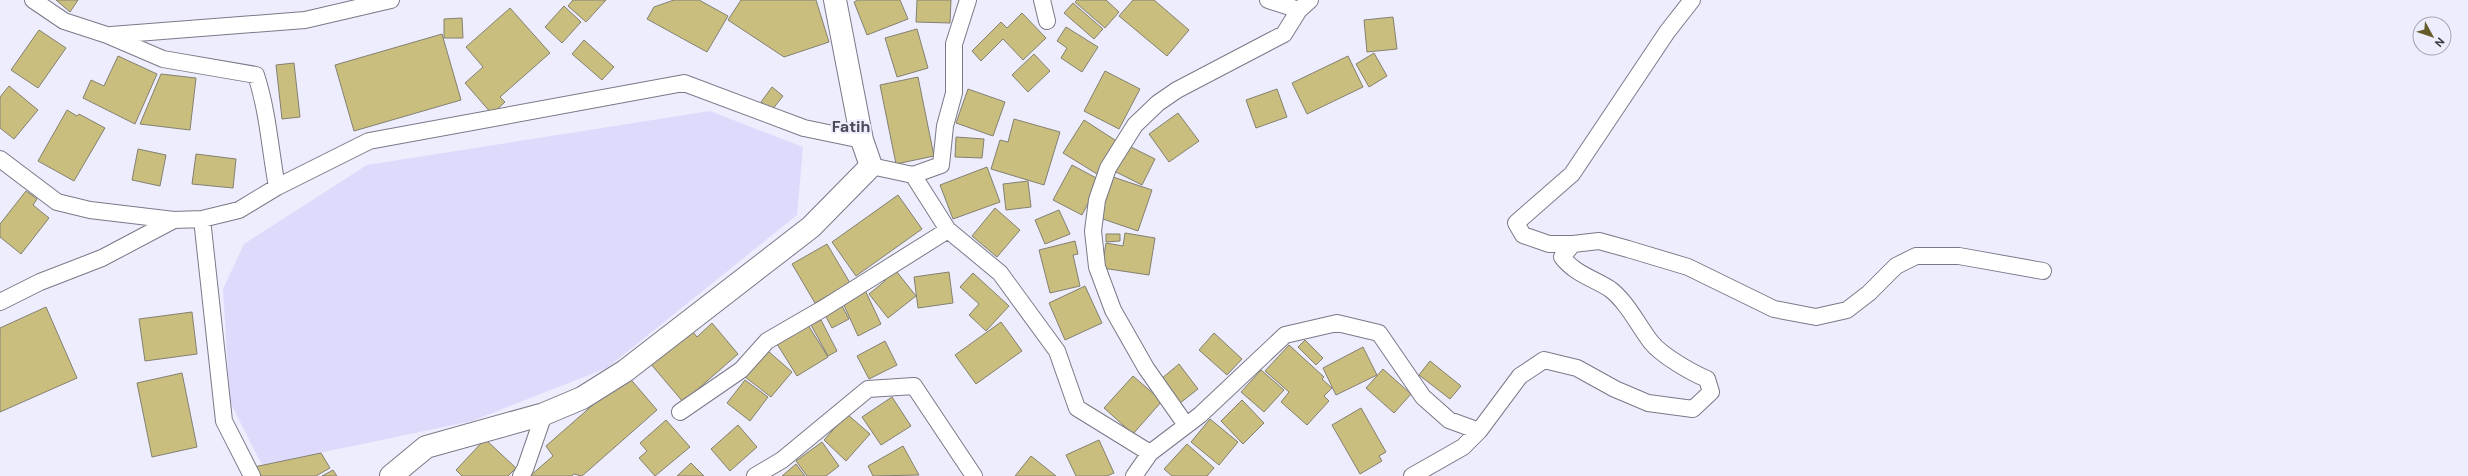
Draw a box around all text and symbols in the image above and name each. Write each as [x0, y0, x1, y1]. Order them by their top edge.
north arrow [2412, 16, 2452, 56]
text: N [2432, 35, 2448, 50]
district label: Fatih [832, 116, 870, 137]

